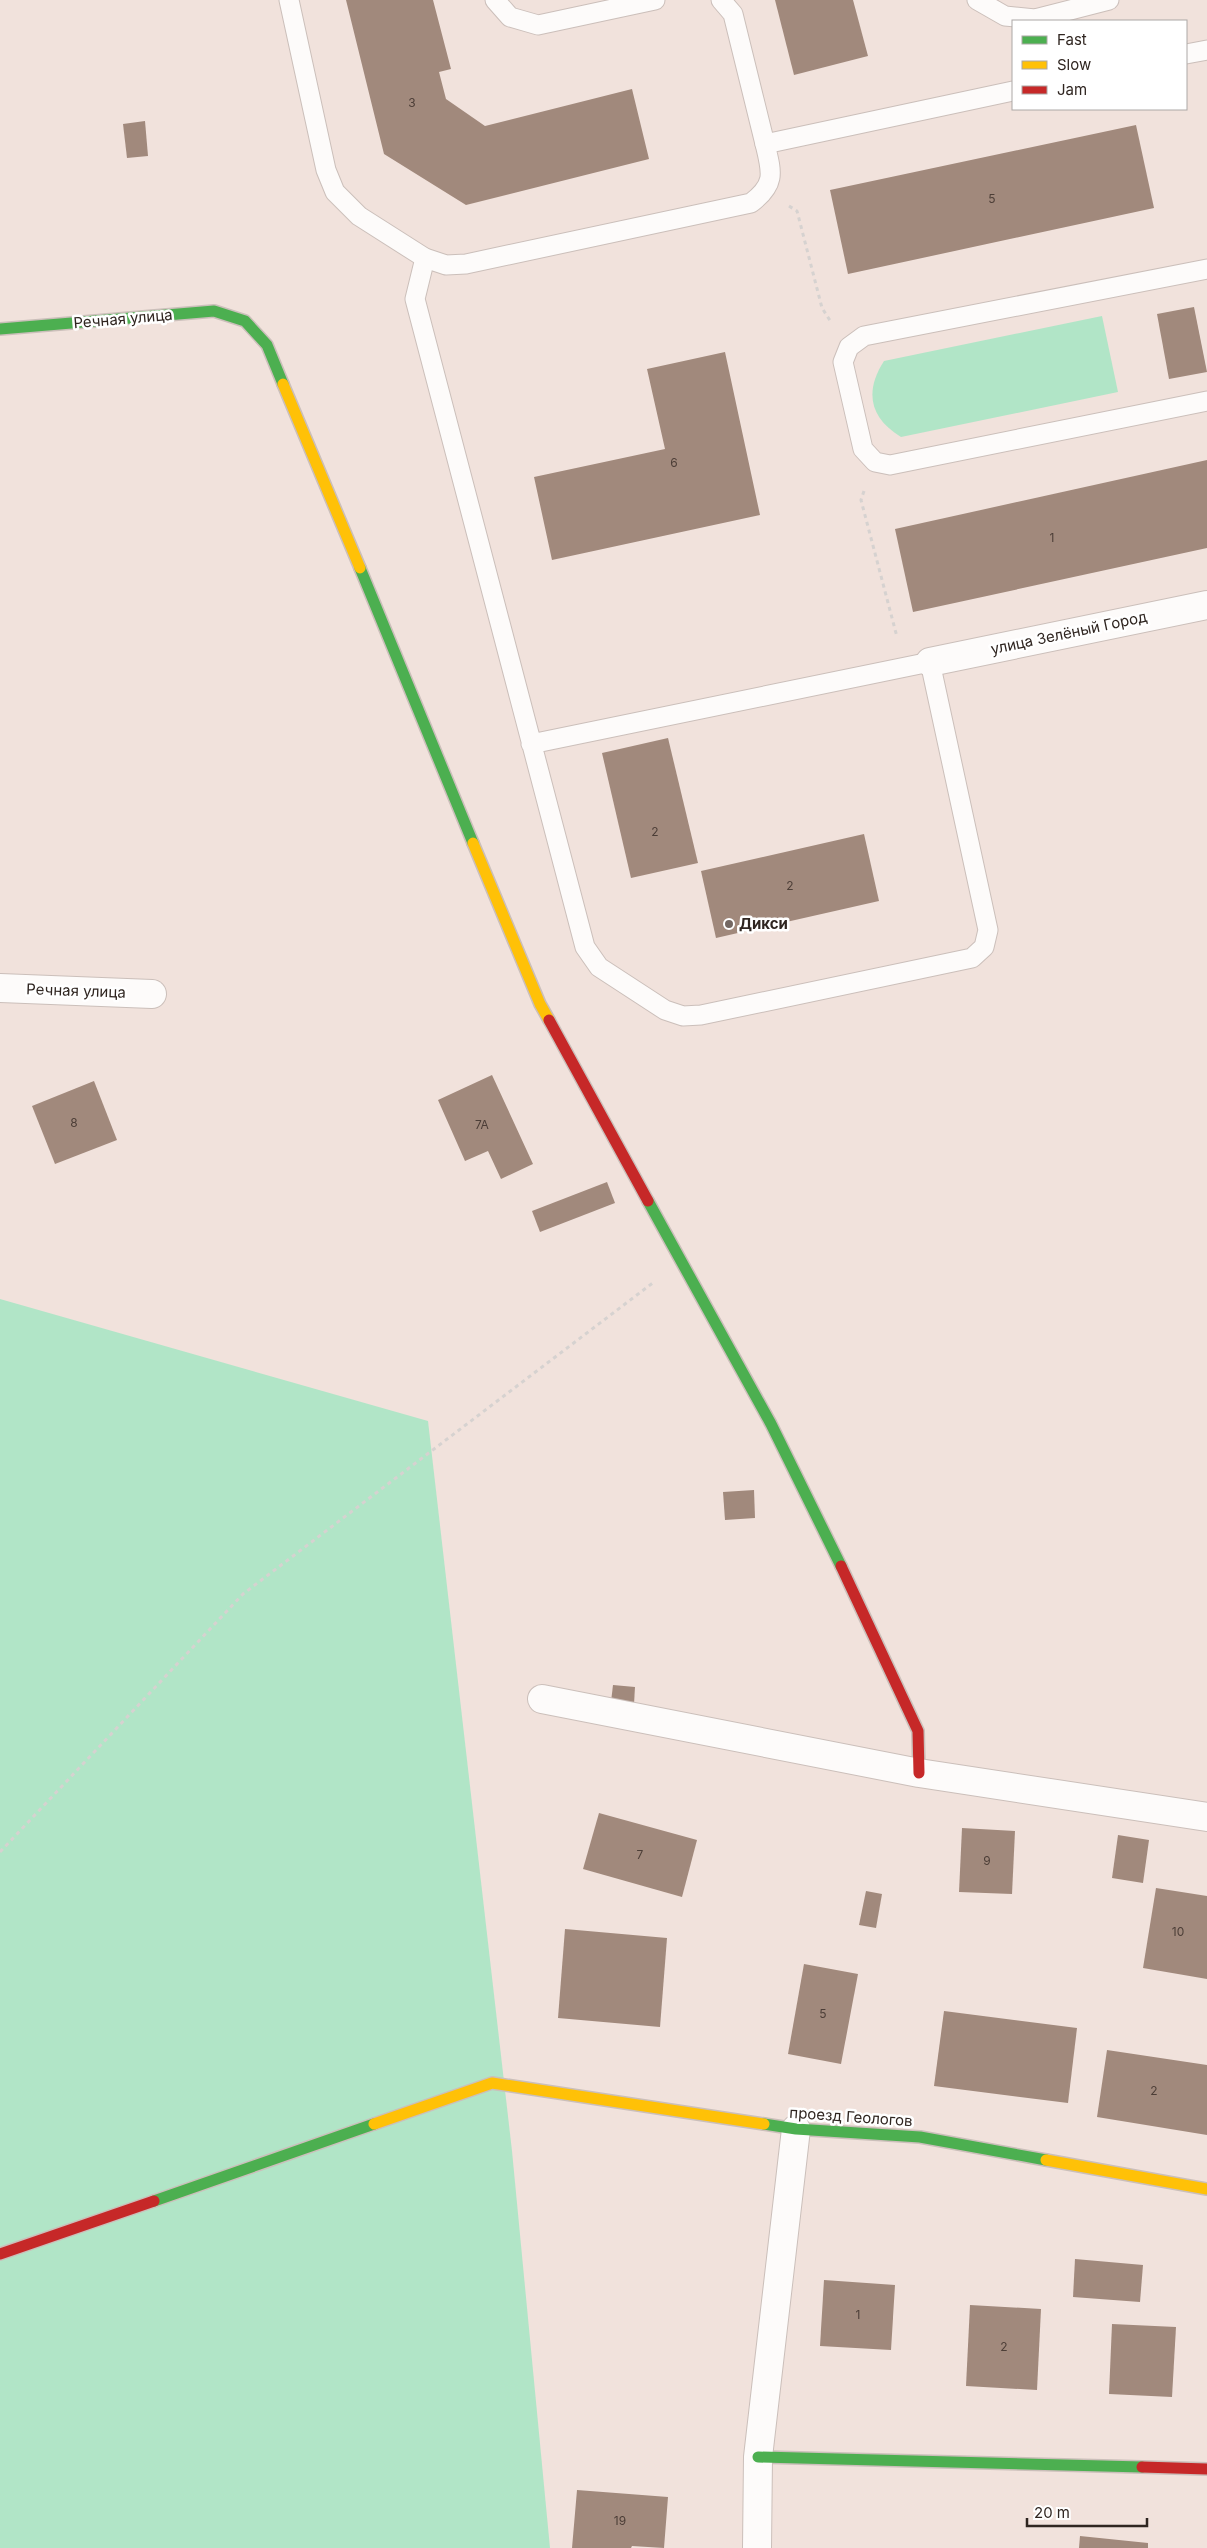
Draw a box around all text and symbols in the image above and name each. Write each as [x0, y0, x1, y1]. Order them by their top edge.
legend [1012, 20, 1187, 110]
text: Fast [1057, 30, 1087, 49]
text: Slow [1057, 55, 1091, 74]
text: Jam [1057, 80, 1087, 99]
house number: 3 [408, 95, 416, 110]
house number: 5 [988, 191, 996, 206]
street label: Речная улица [73, 305, 173, 332]
house number: 6 [670, 455, 678, 470]
house number: 1 [1050, 530, 1054, 545]
street label: улица Зелёный Город [989, 607, 1149, 658]
house number: 2 [651, 824, 659, 839]
house number: 2 [786, 878, 794, 893]
place label: Дикси [739, 914, 788, 933]
marker: Дикси [723, 918, 735, 930]
street label: Речная улица [26, 979, 126, 1002]
house number: 8 [70, 1115, 78, 1130]
house number: 7А [475, 1117, 489, 1132]
house number: 7 [637, 1847, 644, 1862]
house number: 9 [983, 1853, 991, 1868]
house number: 10 [1172, 1924, 1184, 1939]
house number: 5 [819, 2006, 827, 2021]
house number: 2 [1150, 2083, 1158, 2098]
street label: проезд Геологов [789, 2103, 913, 2130]
house number: 1 [856, 2307, 860, 2322]
house number: 2 [1000, 2339, 1008, 2354]
scale bar [1027, 2496, 1147, 2528]
text: 20 m [1034, 2503, 1070, 2522]
house number: 19 [614, 2513, 626, 2528]

